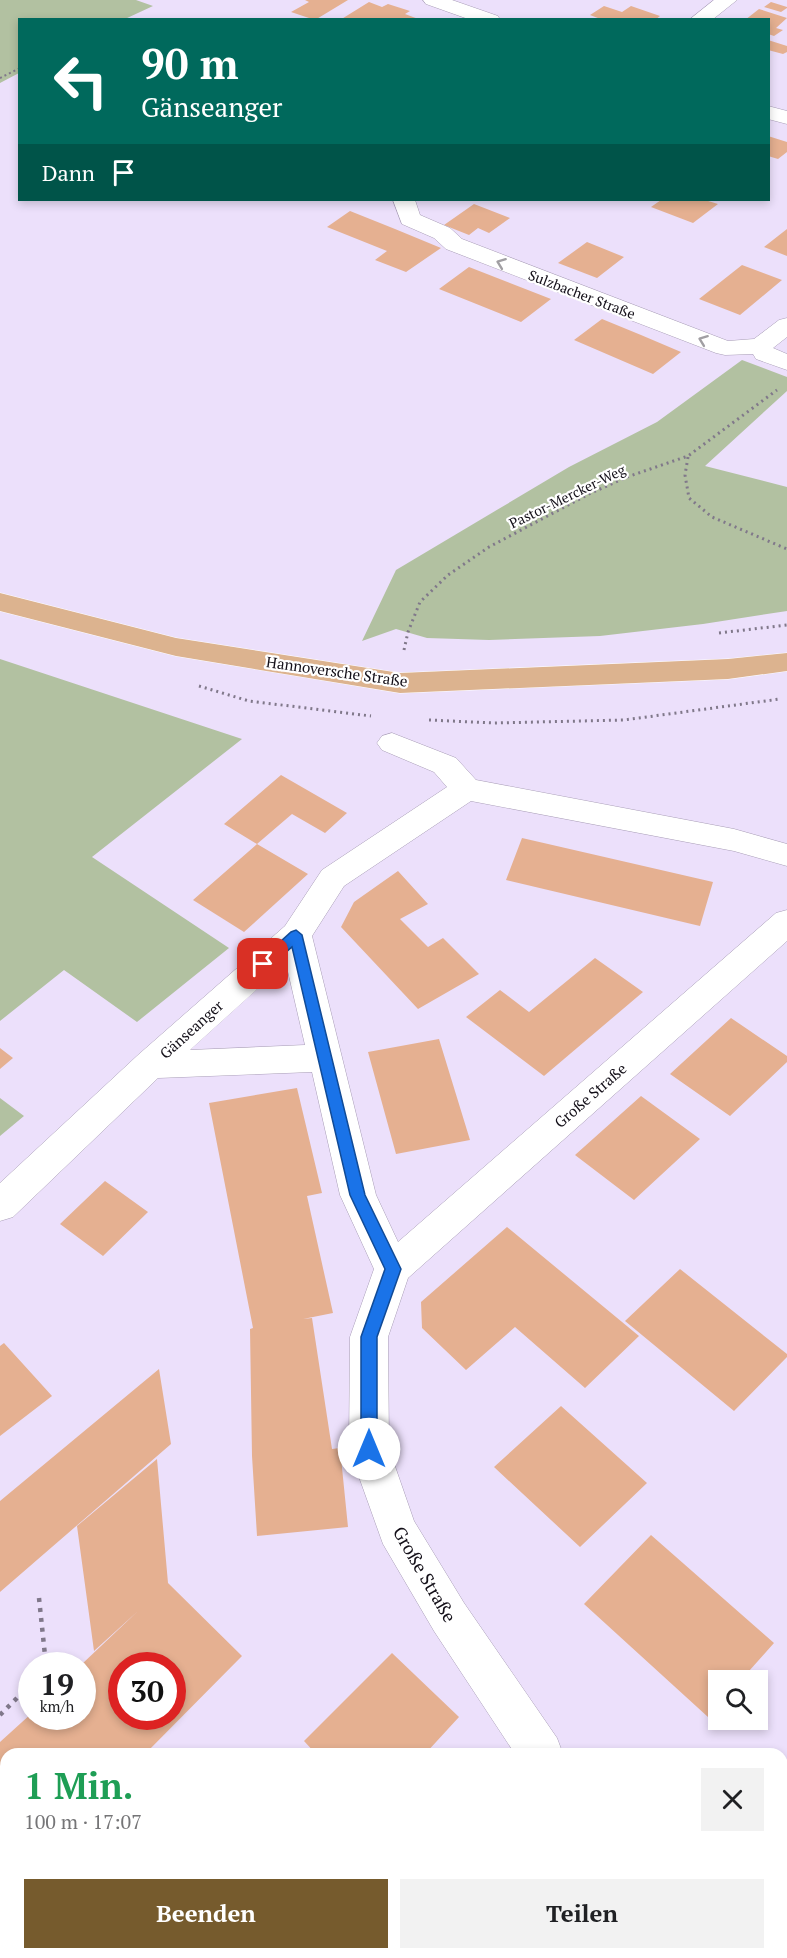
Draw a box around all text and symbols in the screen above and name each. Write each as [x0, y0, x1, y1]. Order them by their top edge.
text: 90 m [141, 35, 239, 91]
icon: left [42, 42, 120, 120]
text: Gänseanger [141, 89, 282, 125]
icon: arrive [107, 156, 140, 189]
text: Dann [42, 158, 95, 187]
one-way arrow [496, 257, 507, 270]
street label: Sulzbacher Straße [526, 265, 638, 323]
one-way arrow [698, 335, 709, 347]
street label: Pastor-Mercker-Weg [506, 459, 629, 532]
street label: Hannoversche Straße [265, 651, 409, 691]
pin [237, 938, 288, 989]
icon: arrive [246, 947, 279, 980]
street label: Gänseanger [155, 995, 227, 1063]
street label: Große Straße [550, 1058, 630, 1132]
position arrow [337, 1417, 401, 1481]
street label: Große Straße [388, 1522, 462, 1626]
speed limit sign: 30 [108, 1652, 186, 1730]
text: 19 [40, 1664, 74, 1704]
map controls [708, 1670, 768, 1730]
button: search [708, 1670, 768, 1730]
text: km/h [40, 1696, 74, 1716]
text: 1 Min. [24, 1762, 133, 1809]
button: close [701, 1768, 764, 1831]
text: 100 m · 17:07 [24, 1808, 142, 1835]
button: Beenden [24, 1879, 388, 1948]
button: Teilen [400, 1879, 764, 1948]

